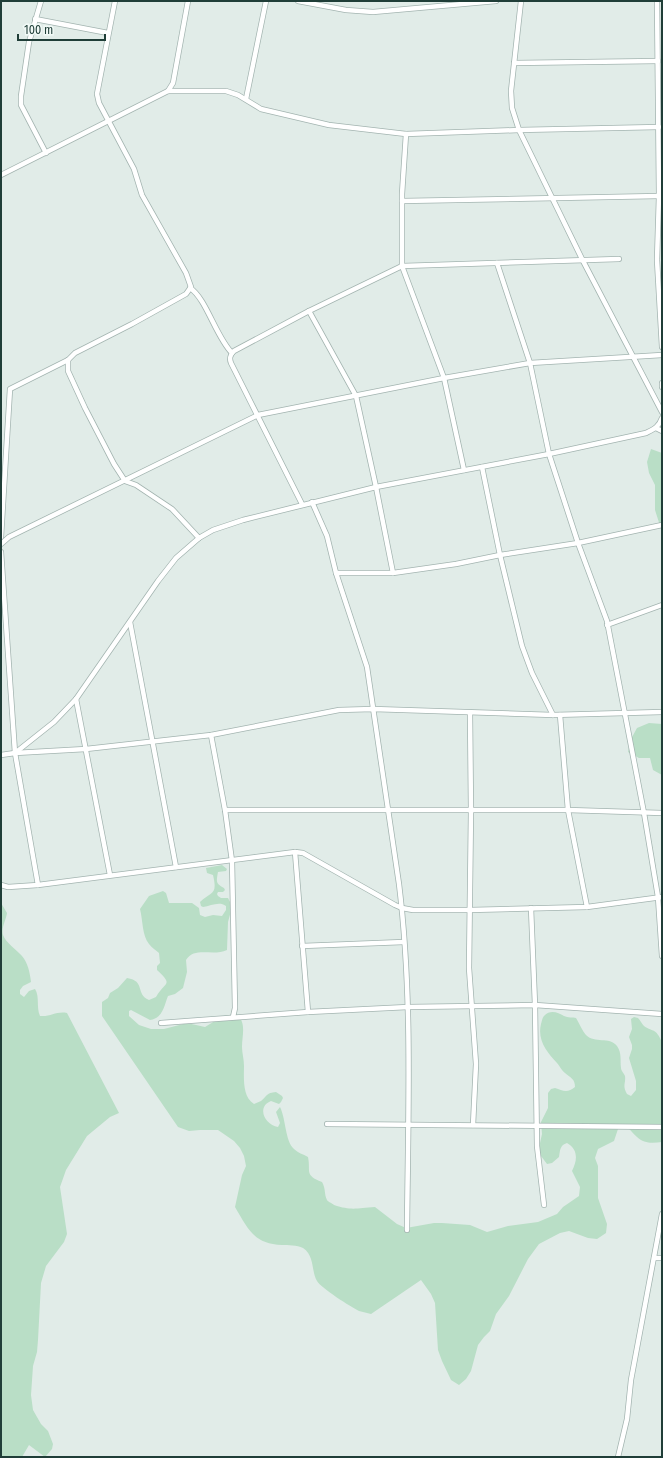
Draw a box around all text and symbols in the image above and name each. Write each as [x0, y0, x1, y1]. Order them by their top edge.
scale bar [18, 16, 105, 42]
text: 100 m [24, 23, 53, 37]

